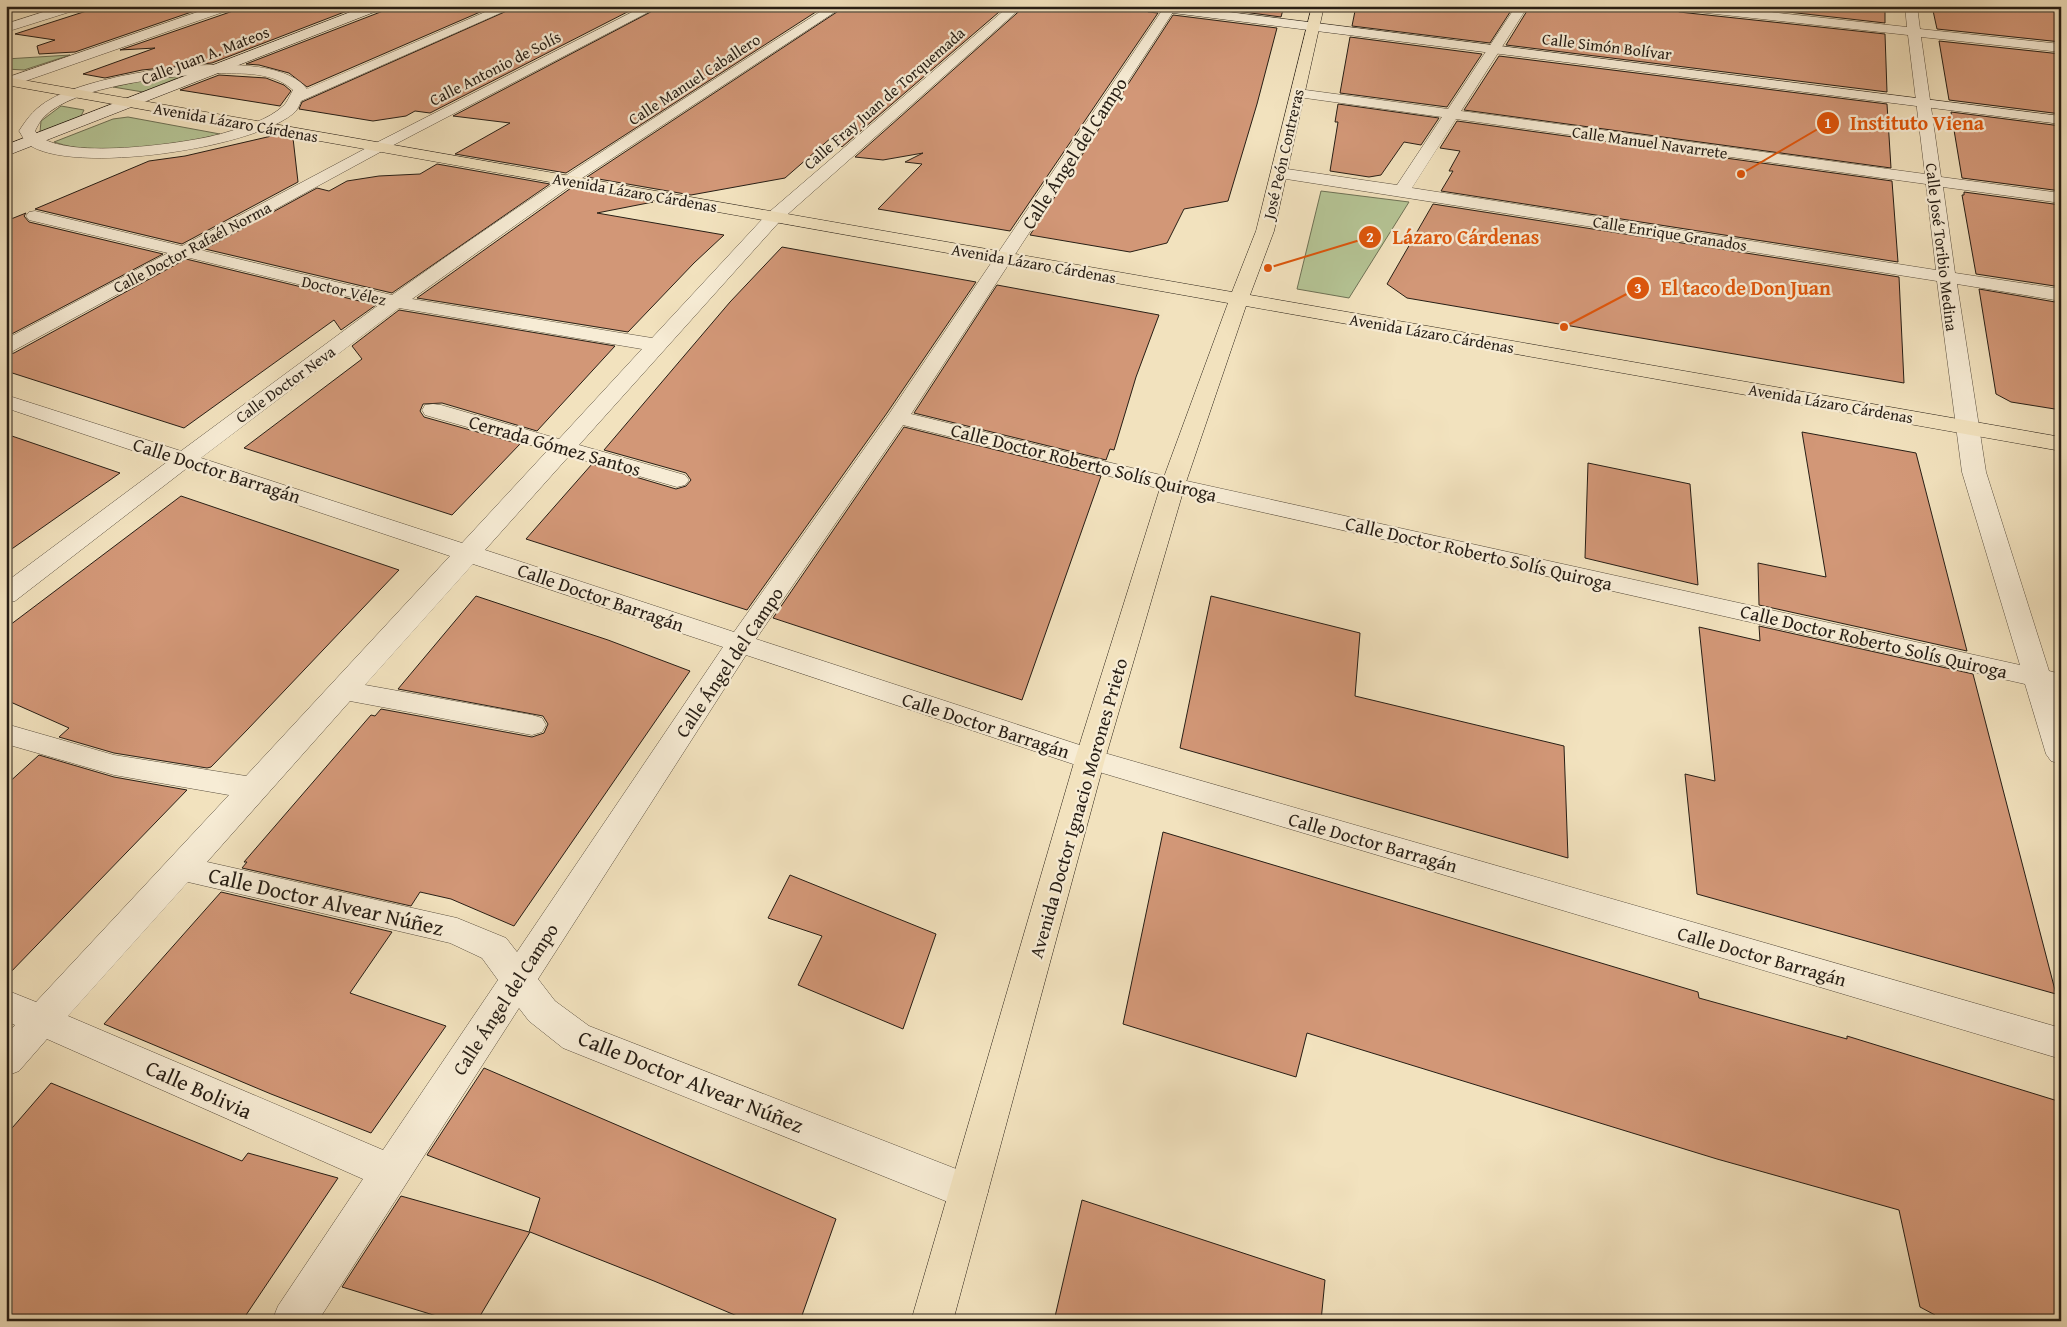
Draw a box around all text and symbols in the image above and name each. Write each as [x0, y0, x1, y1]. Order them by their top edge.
street label: Calle Juan A. Mateos [137, 20, 273, 90]
street label: Calle Fray Juan de Torquemada [798, 21, 970, 175]
street label: Calle Antonio de Solís [425, 24, 565, 112]
street label: Calle Simón Bolívar [1541, 26, 1674, 66]
street label: Calle Manuel Caballero [623, 27, 765, 131]
street label: Calle Ángel del Campo [1014, 71, 1134, 235]
street label: José Peón Contreras [1256, 86, 1310, 223]
street label: Avenida Lázaro Cárdenas [152, 96, 320, 148]
callout: Instituto Viena [1815, 105, 1994, 140]
text: Instituto Viena [1850, 108, 1985, 137]
text: 1 [1824, 112, 1832, 133]
street label: Calle Manuel Navarrete [1571, 119, 1729, 165]
street label: Calle José Toribio Medina [1920, 162, 1964, 333]
street label: Avenida Lázaro Cárdenas [551, 166, 719, 218]
street label: Calle Doctor Rafaél Norma [109, 195, 276, 299]
street label: Calle Enrique Granados [1591, 209, 1749, 257]
callout: Lázaro Cárdenas [1358, 219, 1550, 254]
text: Lázaro Cárdenas [1393, 222, 1539, 251]
text: 2 [1366, 226, 1374, 247]
street label: Avenida Lázaro Cárdenas [950, 237, 1118, 289]
street label: Doctor Vélez [299, 269, 389, 311]
callout: El taco de Don Juan [1626, 270, 1840, 305]
text: El taco de Don Juan [1661, 273, 1831, 302]
text: 3 [1634, 277, 1642, 298]
street label: Avenida Lázaro Cárdenas [1348, 307, 1516, 359]
street label: Calle Doctor Neva [230, 339, 340, 428]
street label: Avenida Lázaro Cárdenas [1747, 377, 1915, 429]
street label: Cerrada Gómez Santos [466, 407, 644, 483]
street label: Calle Doctor Roberto Solís Quiroga [948, 415, 1220, 509]
street label: Calle Doctor Barragán [130, 430, 305, 510]
street label: Calle Doctor Roberto Solís Quiroga [1343, 509, 1615, 597]
street label: Calle Doctor Barragán [514, 555, 688, 639]
street label: Calle Ángel del Campo [668, 581, 790, 743]
street label: Calle Doctor Roberto Solís Quiroga [1738, 597, 2010, 685]
street label: Avenida Doctor Ignacio Morones Prieto [1022, 655, 1134, 961]
street label: Calle Doctor Barragán [899, 685, 1074, 765]
street label: Calle Doctor Barragán [1285, 804, 1461, 880]
street label: Calle Doctor Alvear Núñez [205, 858, 447, 944]
street label: Calle Ángel del Campo [445, 917, 565, 1081]
street label: Calle Doctor Barragán [1674, 918, 1850, 994]
street label: Calle Doctor Alvear Núñez [574, 1021, 809, 1141]
street label: Calle Bolivia [141, 1051, 258, 1127]

